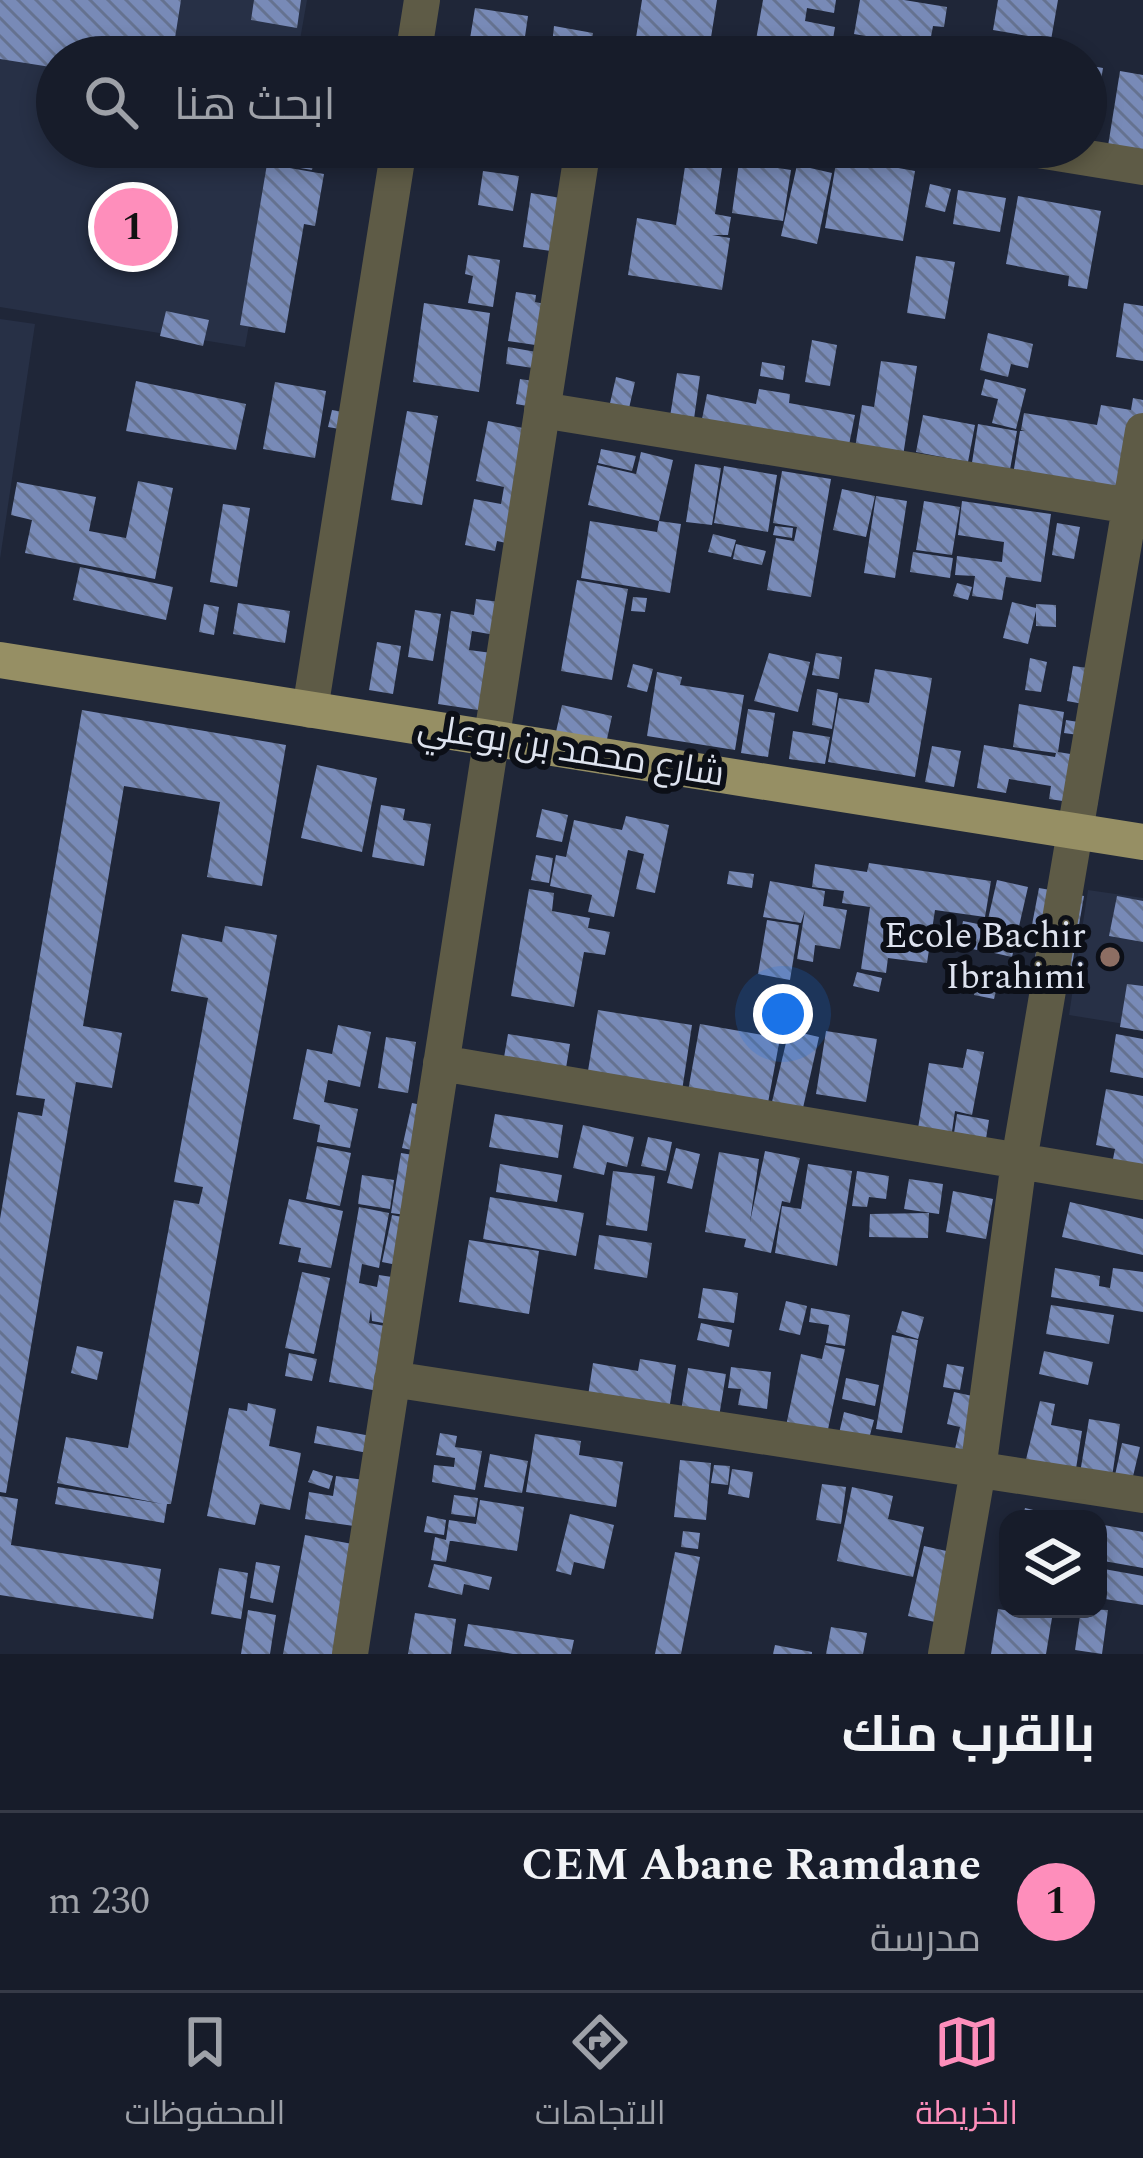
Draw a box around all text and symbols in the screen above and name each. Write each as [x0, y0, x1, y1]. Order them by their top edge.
search box [36, 36, 1107, 168]
icon: search [78, 69, 144, 135]
text: ابحث هنا [174, 71, 336, 140]
pin: 1 [94, 182, 172, 272]
street label: شارع محمد بن بوعلي [414, 700, 728, 802]
place label: Ecole Bachir Ibrahimi [884, 909, 1086, 1005]
marker: Ecole Bachir Ibrahimi [1097, 944, 1123, 970]
your location [753, 984, 813, 1044]
map controls [999, 1510, 1107, 1618]
button: layers [999, 1510, 1107, 1618]
text: بالقرب منك [842, 1697, 1095, 1775]
text: CEM Abane Ramdane [521, 1831, 981, 1900]
text: 230 m [48, 1872, 150, 1931]
text: 1 [1045, 1872, 1067, 1931]
text: مدرسة [870, 1910, 981, 1969]
tab: المحفوظات [125, 2009, 285, 2143]
tab: الاتجاهات [535, 2009, 666, 2143]
tab: الخريطة [915, 2009, 1018, 2143]

